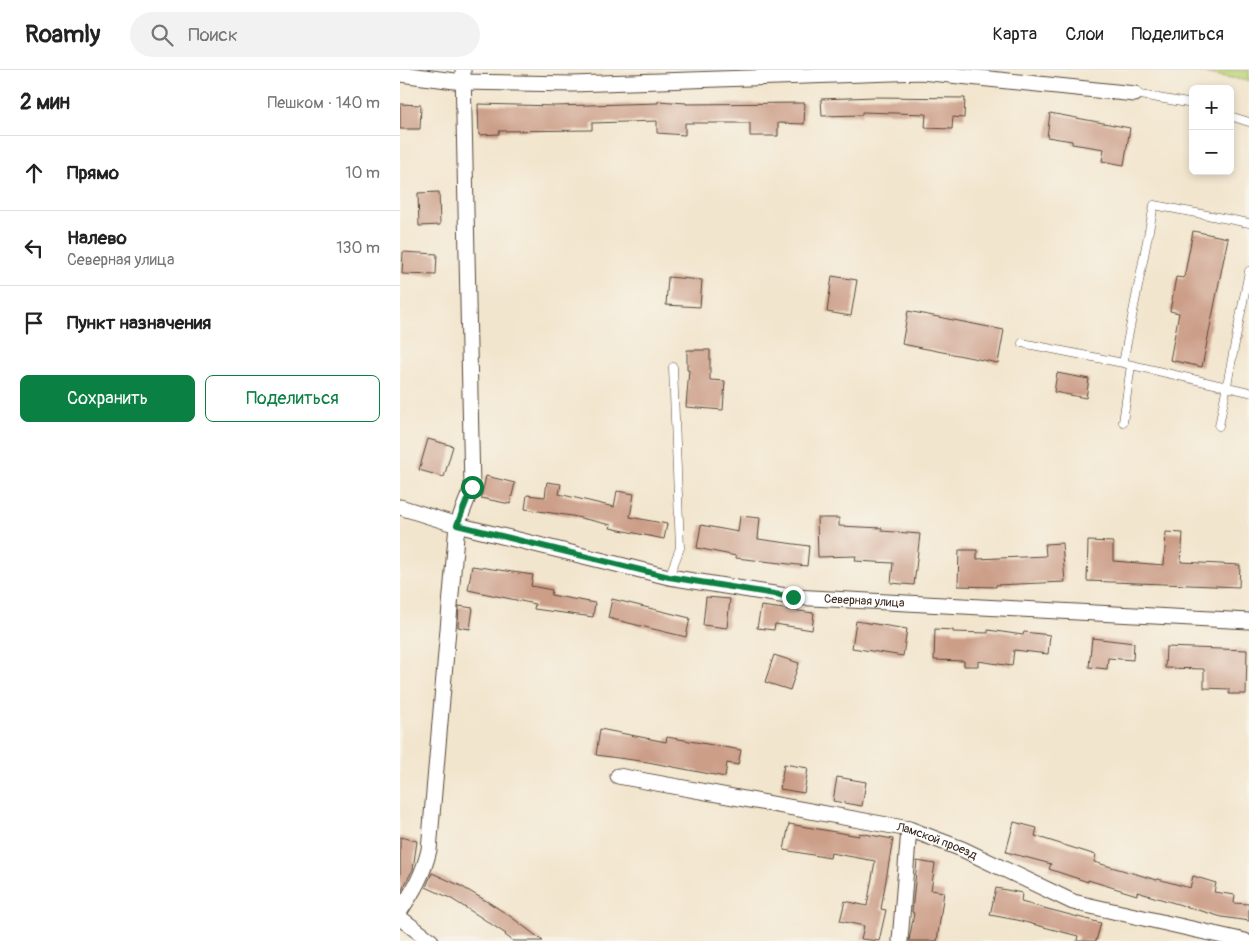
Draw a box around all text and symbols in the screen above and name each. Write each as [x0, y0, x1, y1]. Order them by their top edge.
search box [130, 12, 480, 57]
text: Roamly [25, 20, 100, 49]
icon: search [148, 21, 176, 49]
text: Поиск [188, 23, 238, 47]
text: Карта [993, 23, 1037, 46]
text: Слои [1065, 23, 1103, 46]
text: Поделиться [1131, 23, 1224, 46]
map controls [1189, 85, 1234, 175]
button: + [1189, 85, 1234, 130]
text: 2 мин [20, 89, 70, 116]
text: Пешком · 140 m [268, 93, 380, 113]
button: − [1189, 130, 1234, 175]
icon: ahead [20, 159, 48, 187]
text: Прямо [67, 161, 119, 185]
text: 10 m [345, 163, 380, 183]
text: Налево [67, 226, 127, 250]
icon: left [20, 234, 48, 262]
text: 130 m [336, 238, 380, 258]
text: Северная улица [67, 250, 174, 270]
icon: arrive [20, 309, 48, 337]
text: Пункт назначения [67, 311, 211, 335]
button: Сохранить [20, 375, 195, 422]
button: Поделиться [205, 375, 380, 422]
route start [461, 476, 484, 499]
route end [782, 586, 805, 609]
street label: Северная улица [824, 592, 905, 611]
street label: Ламской проезд [894, 820, 980, 863]

